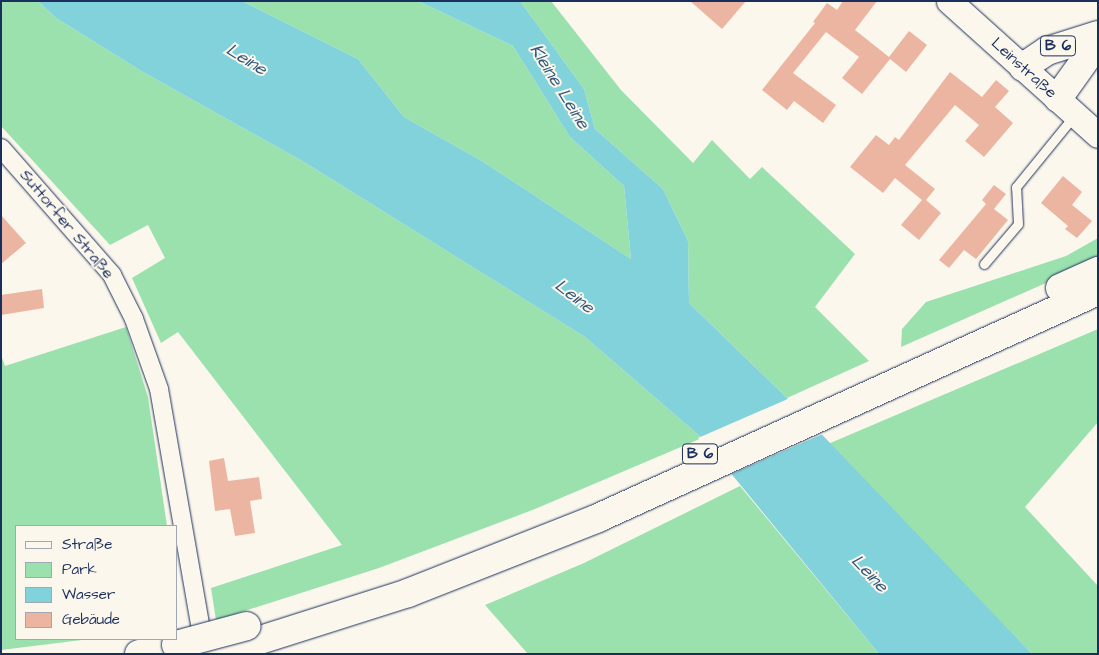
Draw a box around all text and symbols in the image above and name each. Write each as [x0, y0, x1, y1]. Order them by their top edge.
street label: Leinstraße [987, 34, 1061, 102]
road number: B 6 [1039, 34, 1077, 58]
water label: Leine [222, 39, 270, 81]
water label: Kleine Leine [524, 41, 594, 133]
street label: Suttorfer Straße [16, 166, 118, 282]
water label: Leine [550, 275, 598, 319]
road number: B 6 [681, 442, 719, 466]
legend [15, 525, 178, 640]
text: Straße [62, 534, 112, 555]
water label: Leine [846, 551, 892, 597]
text: Park [62, 559, 97, 580]
text: Wasser [62, 584, 115, 605]
text: Gebäude [62, 609, 120, 630]

